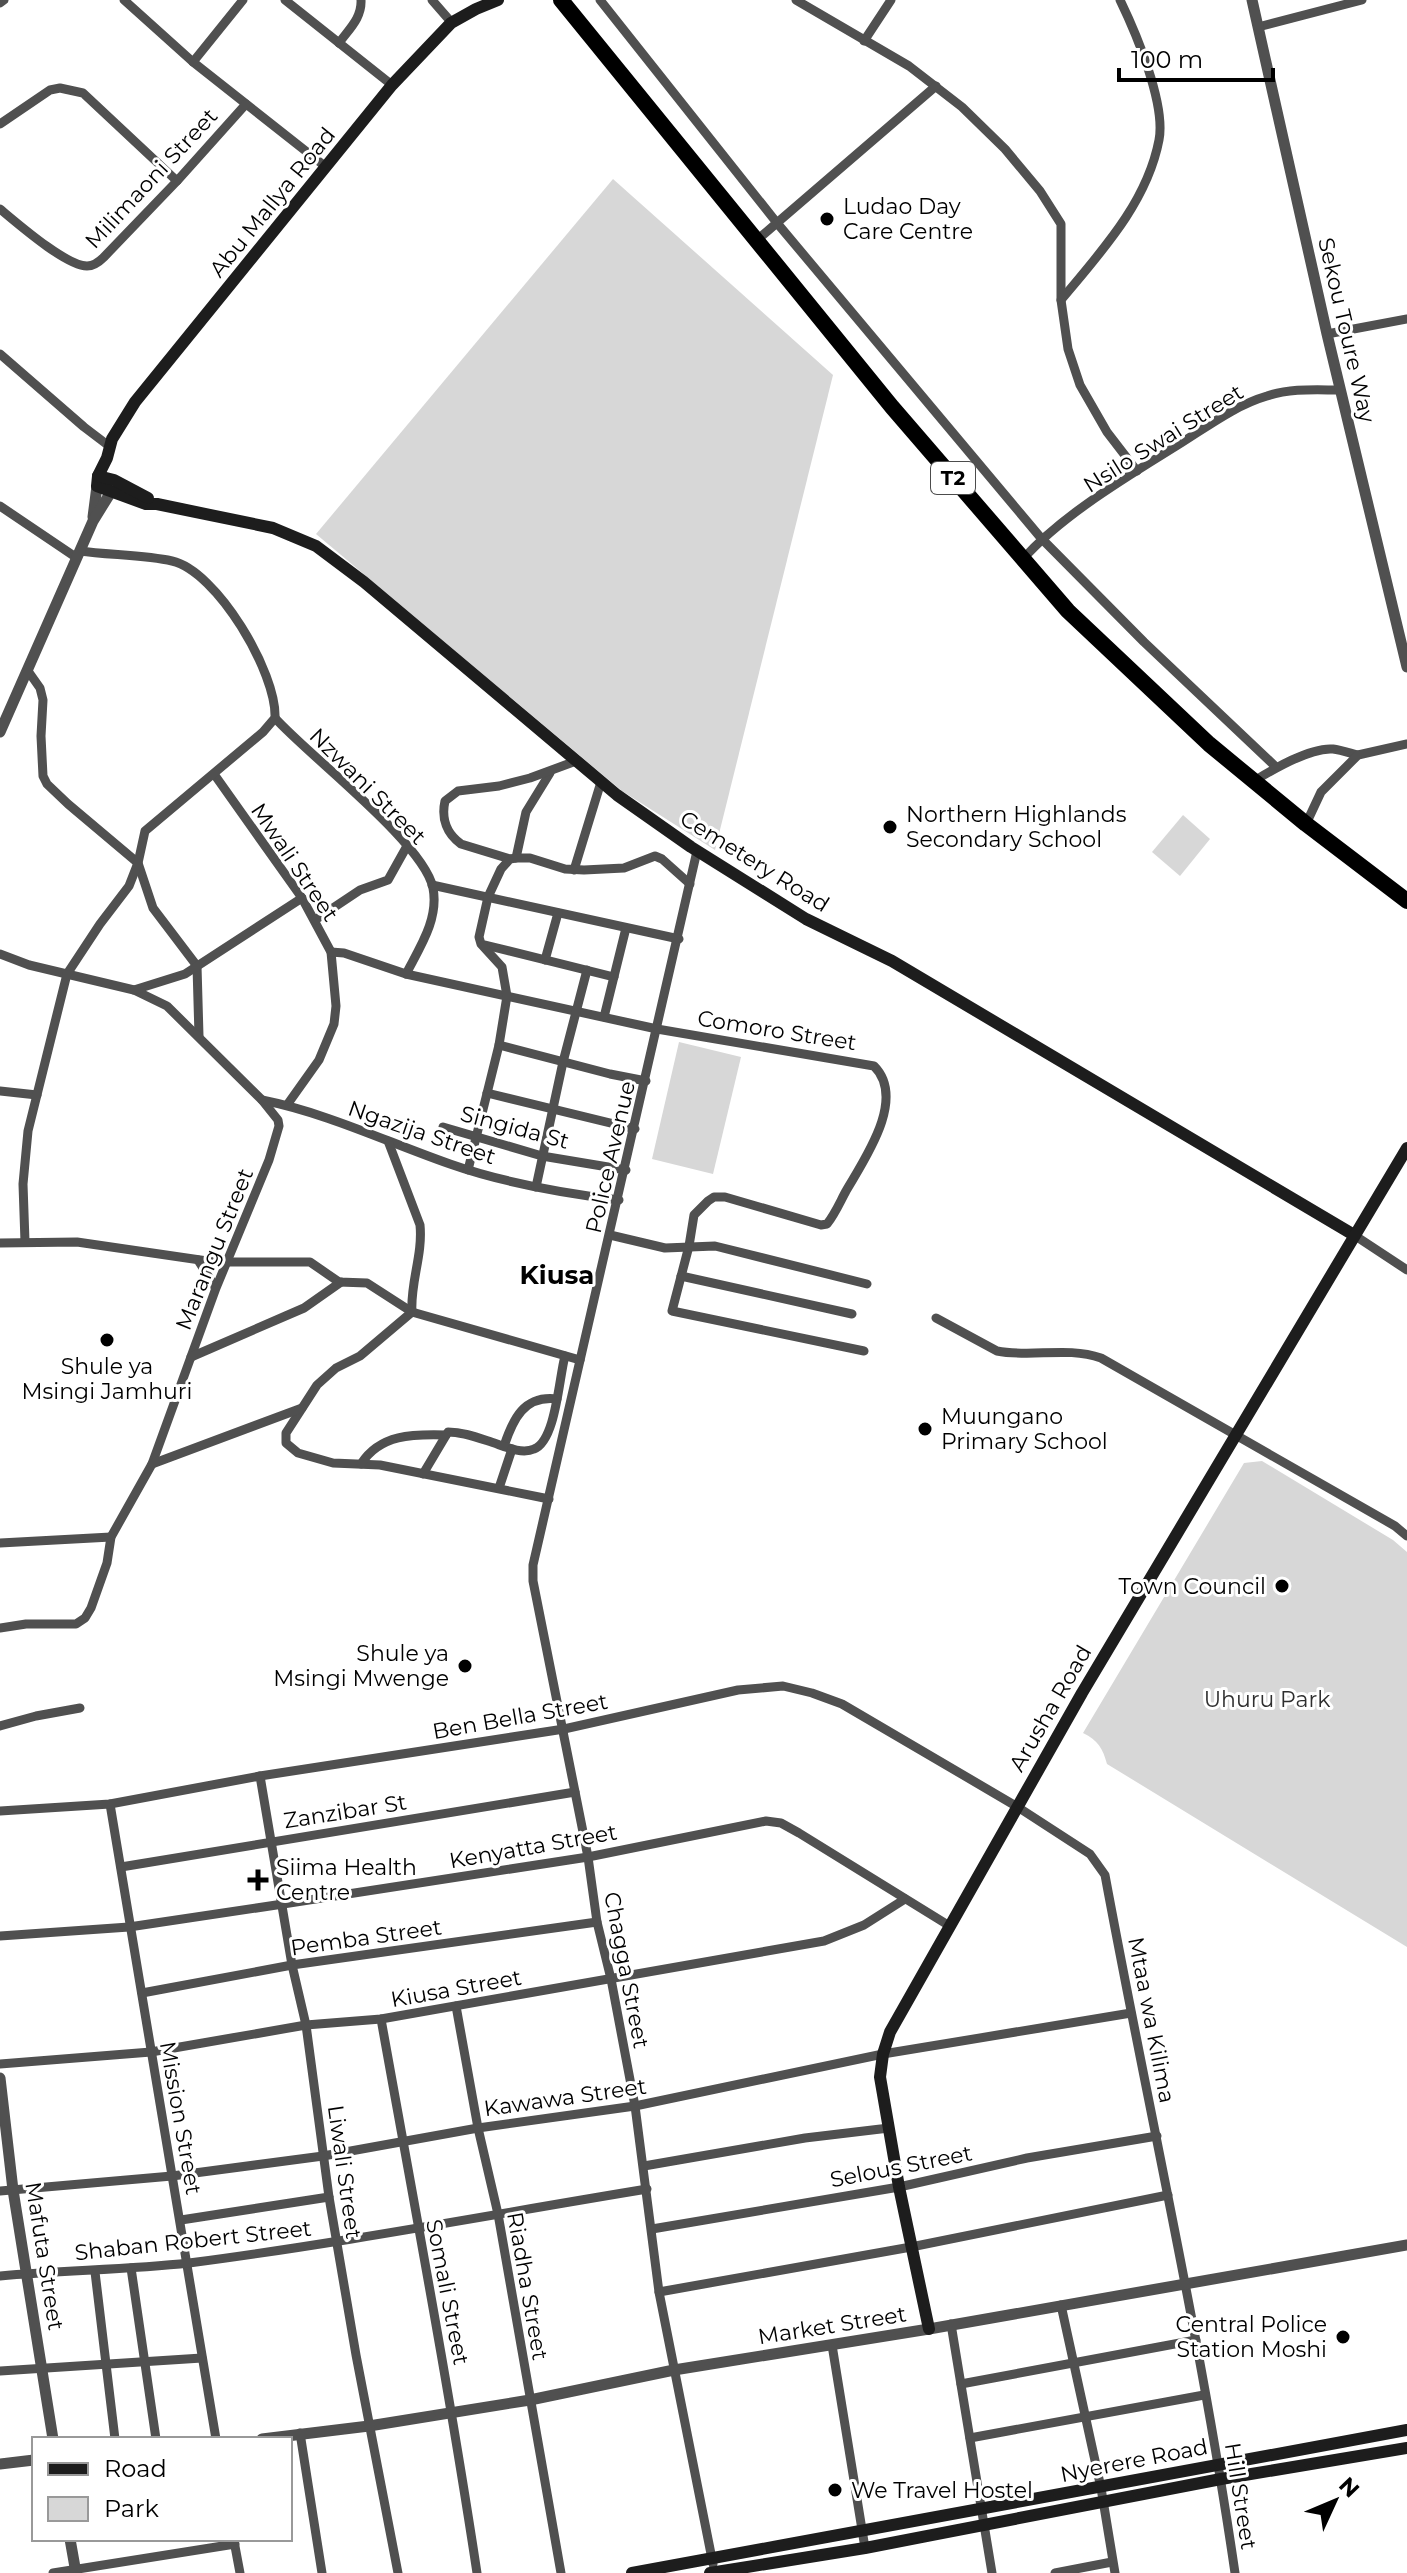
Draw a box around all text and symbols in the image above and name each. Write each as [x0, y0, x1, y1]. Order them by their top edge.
scale bar [1119, 32, 1273, 82]
text: 100 m [1131, 45, 1203, 74]
street label: Milimaoni Street [79, 103, 223, 254]
street label: Abu Mallya Road [204, 122, 341, 283]
place label: Ludao Day Care Centre [843, 193, 973, 245]
marker: Ludao Day Care Centre [818, 210, 836, 228]
street label: Sekou Toure Way [1312, 235, 1381, 425]
street label: Nsilo Swai Street [1078, 378, 1248, 498]
road number: T2 [931, 462, 975, 494]
street label: Nzwani Street [304, 722, 432, 850]
street label: Mwali Street [245, 798, 344, 927]
place label: Northern Highlands Secondary School [906, 801, 1127, 853]
street label: Cemetery Road [675, 805, 834, 918]
marker: Northern Highlands Secondary School [881, 818, 899, 836]
street label: Comoro Street [695, 1005, 858, 1056]
street label: Police Avenue [580, 1078, 641, 1236]
street label: Ngazija Street [344, 1095, 499, 1170]
street label: Singida St [458, 1100, 572, 1155]
street label: Marangu Street [170, 1164, 259, 1334]
district label: Kiusa [520, 1259, 594, 1291]
marker: Shule ya Msingi Jamhuri [98, 1331, 116, 1349]
place label: Shule ya Msingi Jamhuri [22, 1353, 192, 1405]
place label: Muungano Primary School [941, 1403, 1108, 1455]
marker: Muungano Primary School [916, 1420, 934, 1438]
place label: Town Council [1119, 1573, 1266, 1600]
marker: Town Council [1273, 1577, 1291, 1595]
place label: Shule ya Msingi Mwenge [273, 1640, 449, 1692]
street label: Arusha Road [1003, 1640, 1097, 1776]
marker: Shule ya Msingi Mwenge [456, 1657, 474, 1675]
park label: Uhuru Park [1204, 1686, 1331, 1713]
street label: Ben Bella Street [430, 1688, 610, 1745]
street label: Zanzibar St [282, 1788, 409, 1835]
street label: Kenyatta Street [447, 1818, 619, 1875]
place label: Siima Health Centre [276, 1854, 417, 1906]
marker: Siima Health Centre [247, 1869, 269, 1891]
street label: Chagga Street [598, 1890, 655, 2051]
street label: Pemba Street [289, 1914, 443, 1961]
street label: Mtaa wa Kilima [1122, 1935, 1181, 2105]
street label: Kiusa Street [389, 1964, 524, 2013]
street label: Mission Street [154, 2039, 207, 2197]
street label: Kawawa Street [482, 2073, 648, 2122]
street label: Liwali Street [322, 2103, 367, 2241]
street label: Selous Street [828, 2139, 975, 2194]
street label: Mafuta Street [19, 2180, 70, 2332]
street label: Riadha Street [501, 2210, 554, 2362]
street label: Shaban Robert Street [73, 2215, 313, 2266]
street label: Somali Street [420, 2217, 475, 2367]
street label: Market Street [756, 2300, 908, 2351]
place label: Central Police Station Moshi [1176, 2311, 1327, 2363]
marker: Central Police Station Moshi [1334, 2328, 1352, 2346]
street label: Nyerere Road [1058, 2433, 1210, 2488]
legend [32, 2437, 292, 2541]
street label: Hill Street [1219, 2441, 1262, 2552]
text: Road [104, 2454, 167, 2483]
north arrow [1295, 2461, 1375, 2541]
text: N [1333, 2472, 1365, 2503]
place label: We Travel Hostel [851, 2477, 1033, 2504]
marker: We Travel Hostel [826, 2481, 844, 2499]
text: Park [104, 2494, 159, 2523]

